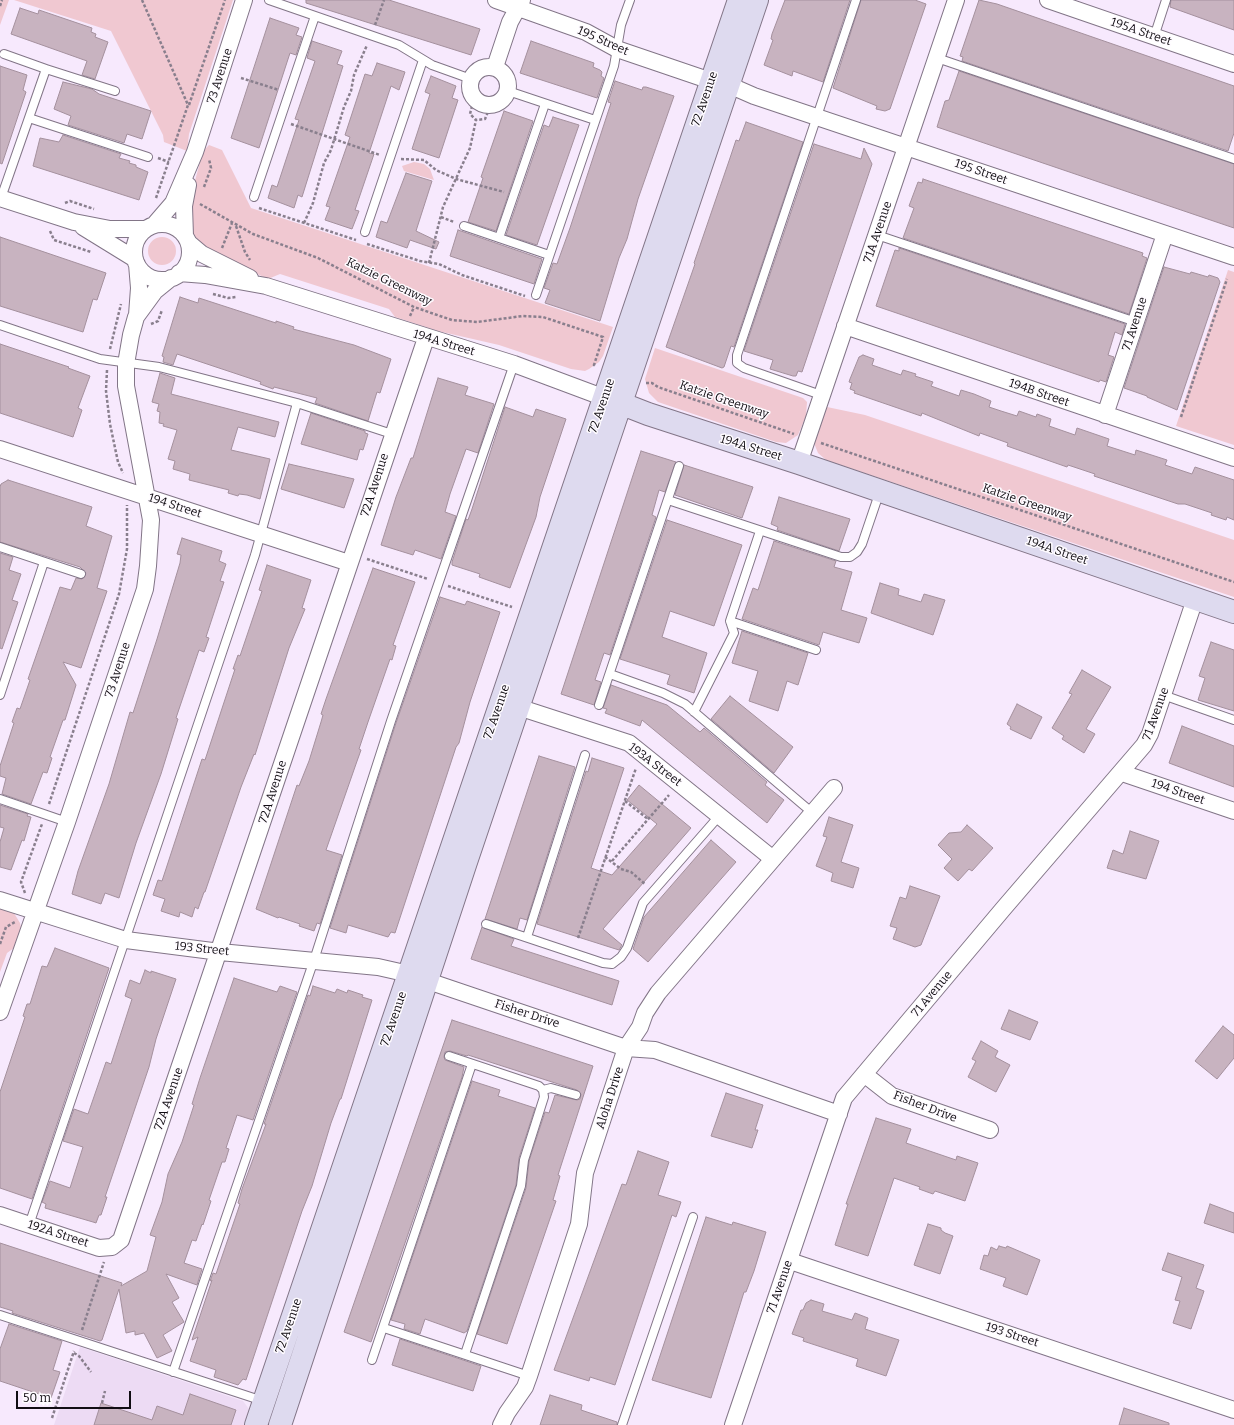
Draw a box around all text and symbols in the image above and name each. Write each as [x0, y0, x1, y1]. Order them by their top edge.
street label: 195A Street [1109, 15, 1173, 49]
street label: 195 Street [575, 23, 631, 59]
street label: 73 Avenue [204, 47, 236, 105]
street label: 72 Avenue [689, 70, 721, 128]
street label: 195 Street [953, 156, 1009, 188]
street label: 71A Avenue [861, 199, 895, 265]
street label: Katzie Greenway [344, 255, 434, 309]
street label: 71 Avenue [1120, 295, 1150, 353]
street label: 194A Street [411, 327, 477, 359]
street label: 194B Street [1007, 376, 1071, 410]
street label: 72 Avenue [586, 377, 618, 435]
street label: Katzie Greenway [677, 378, 771, 422]
street label: 194A Street [718, 432, 784, 464]
street label: 72A Avenue [358, 452, 392, 518]
street label: Katzie Greenway [980, 481, 1074, 525]
street label: 194 Street [147, 491, 203, 521]
street label: 194A Street [1025, 534, 1089, 568]
street label: 73 Avenue [102, 641, 134, 699]
street label: 72 Avenue [481, 683, 513, 741]
street label: 71 Avenue [1140, 685, 1172, 743]
street label: 193A Street [626, 740, 684, 790]
street label: 72A Avenue [256, 759, 290, 825]
street label: 194 Street [1150, 776, 1206, 808]
street label: 193 Street [174, 939, 230, 959]
street label: 71 Avenue [909, 968, 955, 1020]
street label: 72 Avenue [378, 990, 410, 1048]
street label: Fisher Drive [493, 997, 561, 1031]
street label: Aloha Drive [593, 1065, 627, 1131]
street label: 72A Avenue [152, 1066, 186, 1132]
street label: Fisher Drive [891, 1088, 959, 1126]
street label: 192A Street [26, 1217, 90, 1251]
street label: 71 Avenue [764, 1258, 796, 1316]
street label: 72 Avenue [273, 1297, 305, 1355]
street label: 193 Street [984, 1320, 1040, 1350]
scale bar [18, 1383, 133, 1409]
text: 50 m [23, 1391, 51, 1405]

